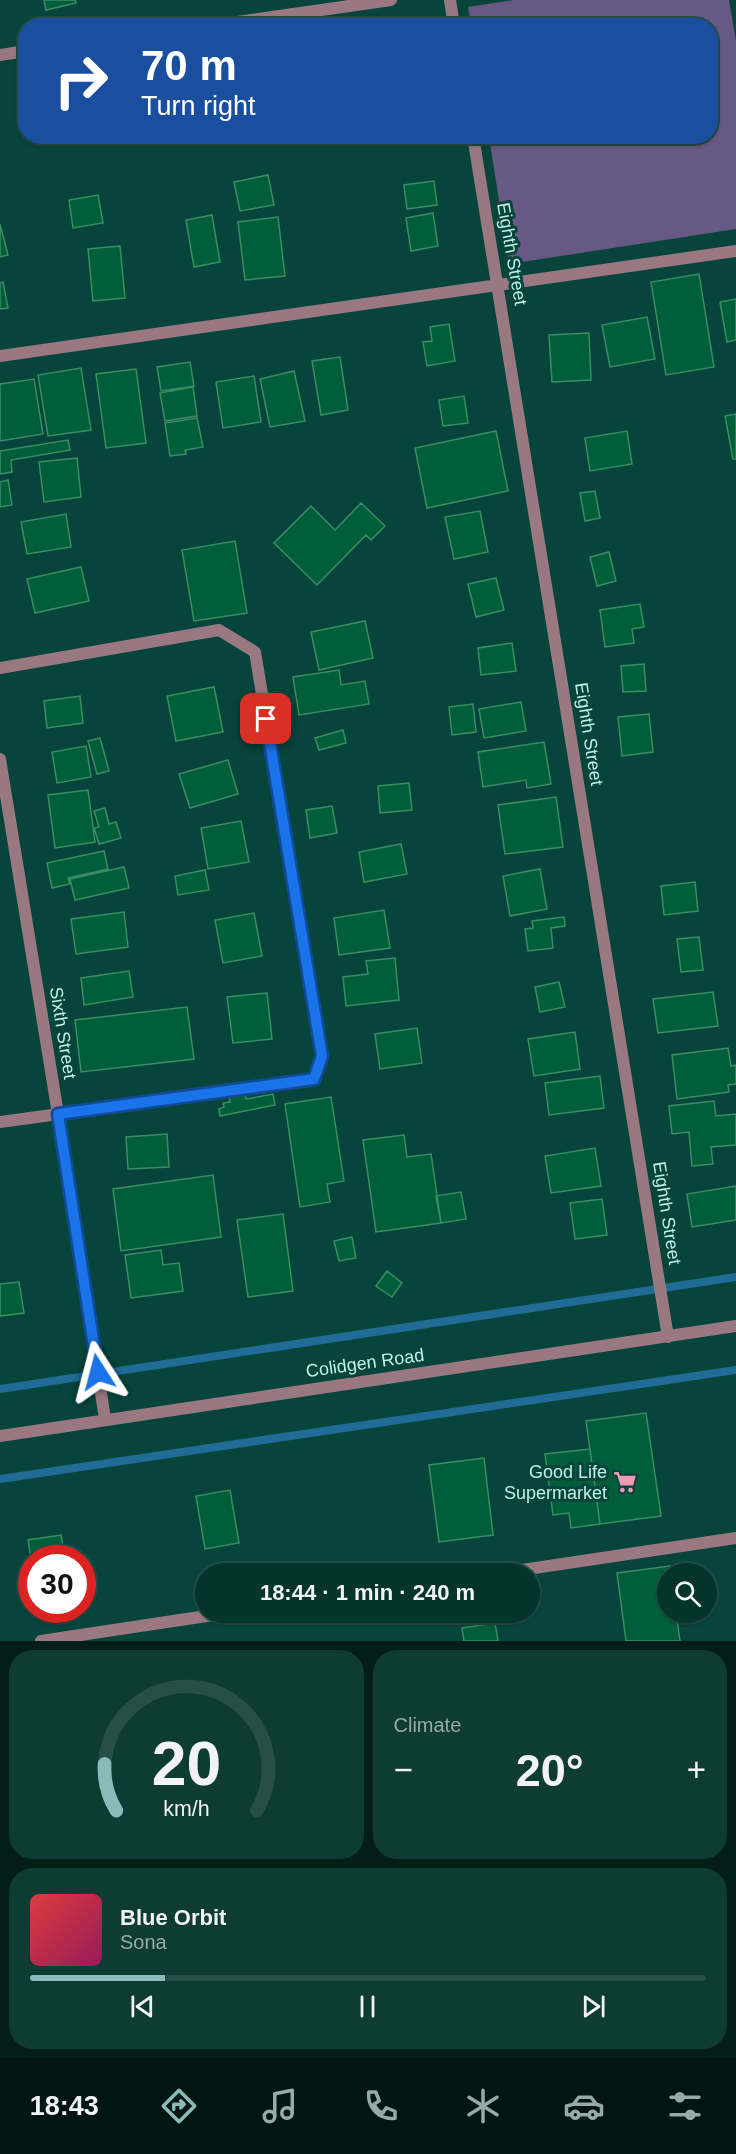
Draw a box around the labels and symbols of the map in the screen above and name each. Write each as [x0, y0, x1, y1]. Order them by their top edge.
street label: Eighth Street [493, 201, 531, 307]
street label: Eighth Street [571, 681, 607, 787]
pin [240, 693, 291, 744]
street label: Sixth Street [46, 985, 80, 1081]
street label: Eighth Street [649, 1160, 685, 1266]
position arrow [66, 1340, 130, 1404]
street label: Colidgen Road [305, 1345, 425, 1381]
place label: Good Life Supermarket [504, 1462, 607, 1503]
supermarket icon: Good Life Supermarket [612, 1469, 638, 1495]
speed limit sign: 30 [18, 1545, 96, 1623]

